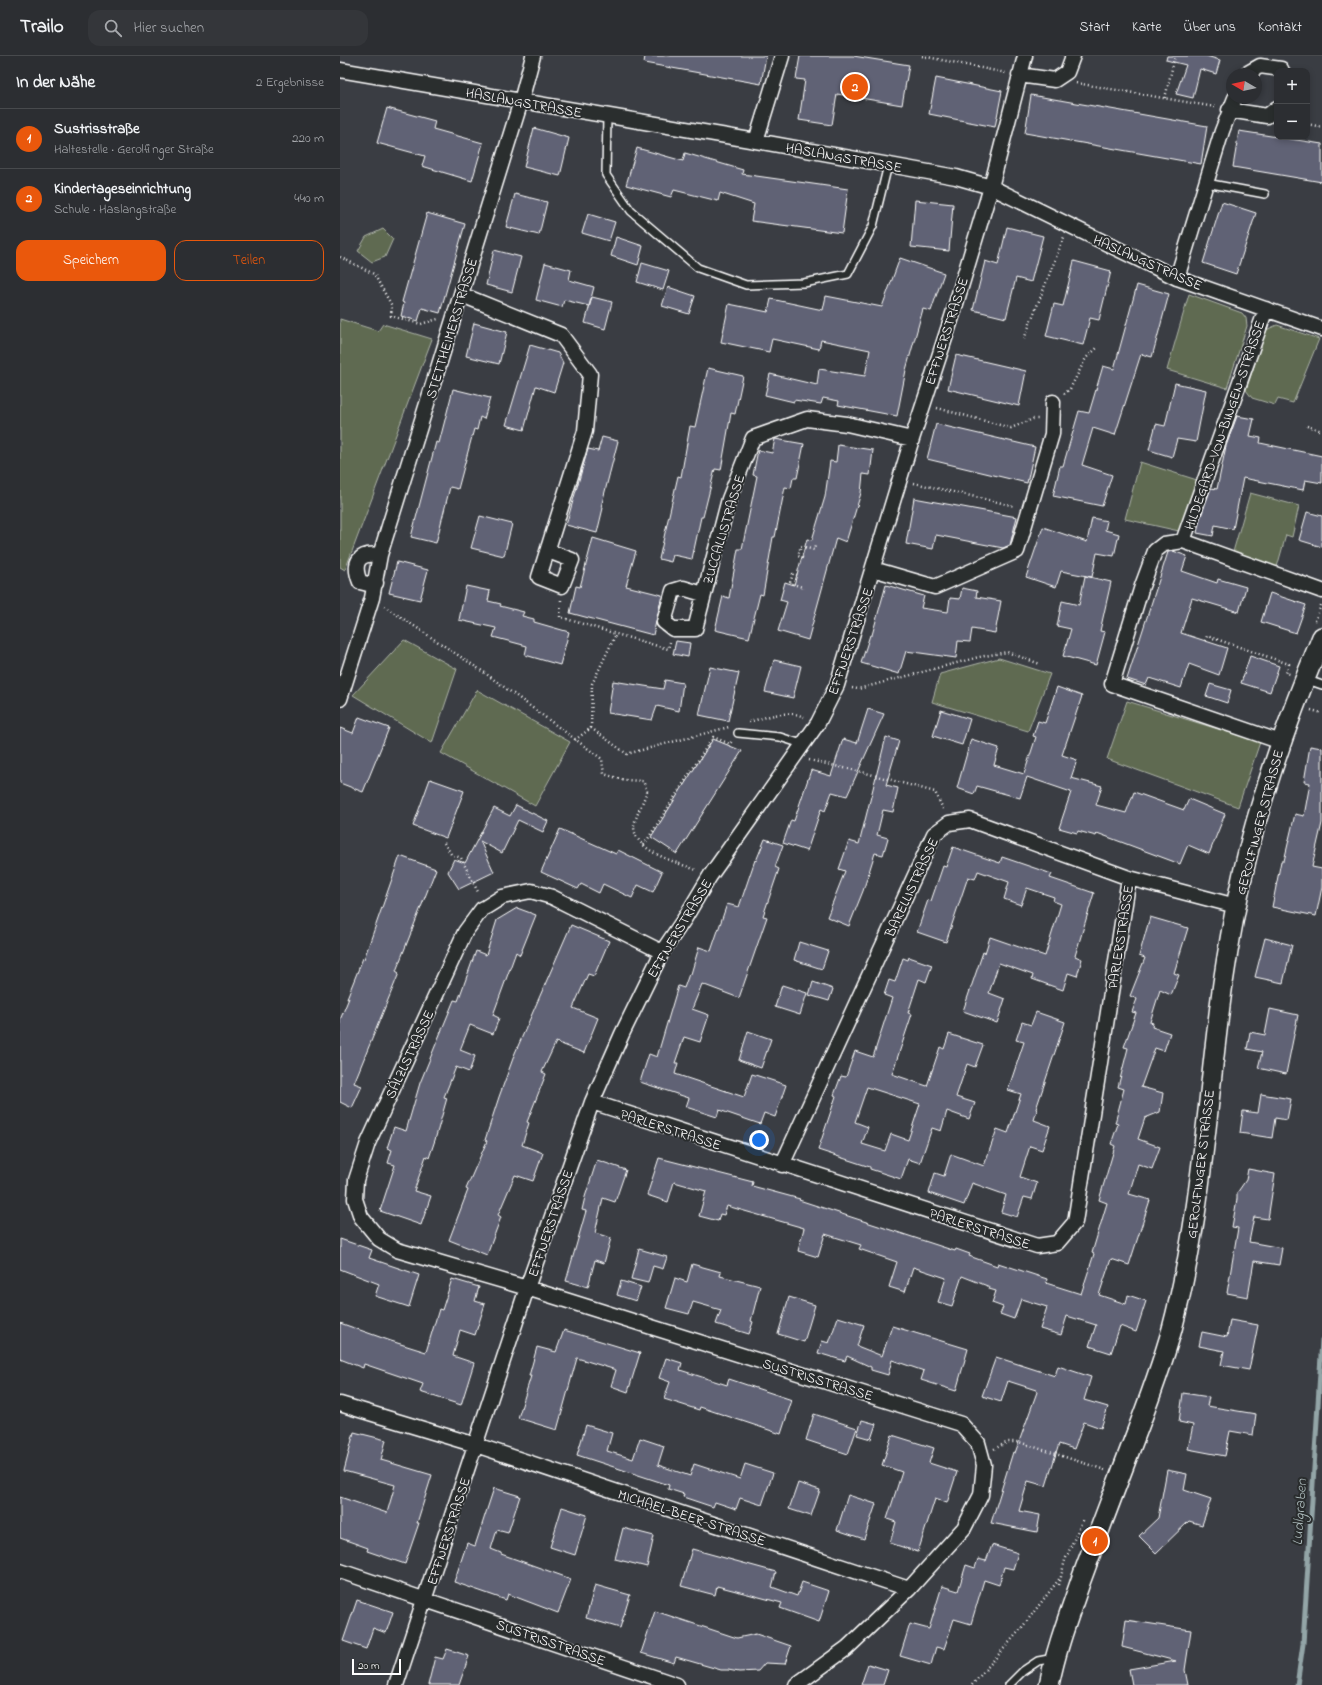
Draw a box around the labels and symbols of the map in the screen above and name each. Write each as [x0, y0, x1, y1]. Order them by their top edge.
north arrow [1226, 68, 1262, 104]
pin: 2 [842, 72, 868, 102]
street label: HASLANGSTRASSE [464, 83, 583, 124]
street label: HASLANGSTRASSE [784, 138, 903, 179]
street label: HASLANGSTRASSE [1089, 230, 1205, 297]
street label: STETTHEIMERSTRASSE [421, 256, 484, 401]
street label: EFFNERSTRASSE [920, 275, 975, 388]
street label: HILDEGARD-VON-BINGEN-STRASSE [1180, 318, 1271, 533]
street label: ZUCCALLISTRASSE [698, 472, 751, 587]
street label: EFFNERSTRASSE [823, 585, 880, 698]
street label: GEROLFINGER STRASSE [1231, 747, 1290, 897]
street label: BARELLISTRASSE [880, 834, 945, 942]
street label: EFFNERSTRASSE [642, 875, 718, 982]
street label: PARLERSTRASSE [1103, 884, 1140, 991]
street label: SÄLZLSTRASSE [381, 1007, 440, 1102]
street label: GEROLFINGER STRASSE [1182, 1089, 1221, 1240]
street label: PARLERSTRASSE [617, 1104, 724, 1157]
your location [749, 1130, 769, 1150]
street label: EFFNERSTRASSE [523, 1167, 580, 1280]
street label: PARLERSTRASSE [926, 1203, 1033, 1256]
street label: SUSTRISSTRASSE [760, 1354, 875, 1407]
street label: EFFNERSTRASSE [422, 1475, 477, 1588]
water label: Ludlgraben [1287, 1477, 1314, 1546]
street label: MICHAEL-BEER-STRASSE [615, 1485, 768, 1552]
pin: 1 [1082, 1526, 1108, 1556]
street label: SUSTRISSTRASSE [493, 1615, 608, 1672]
scale bar [352, 1657, 401, 1676]

